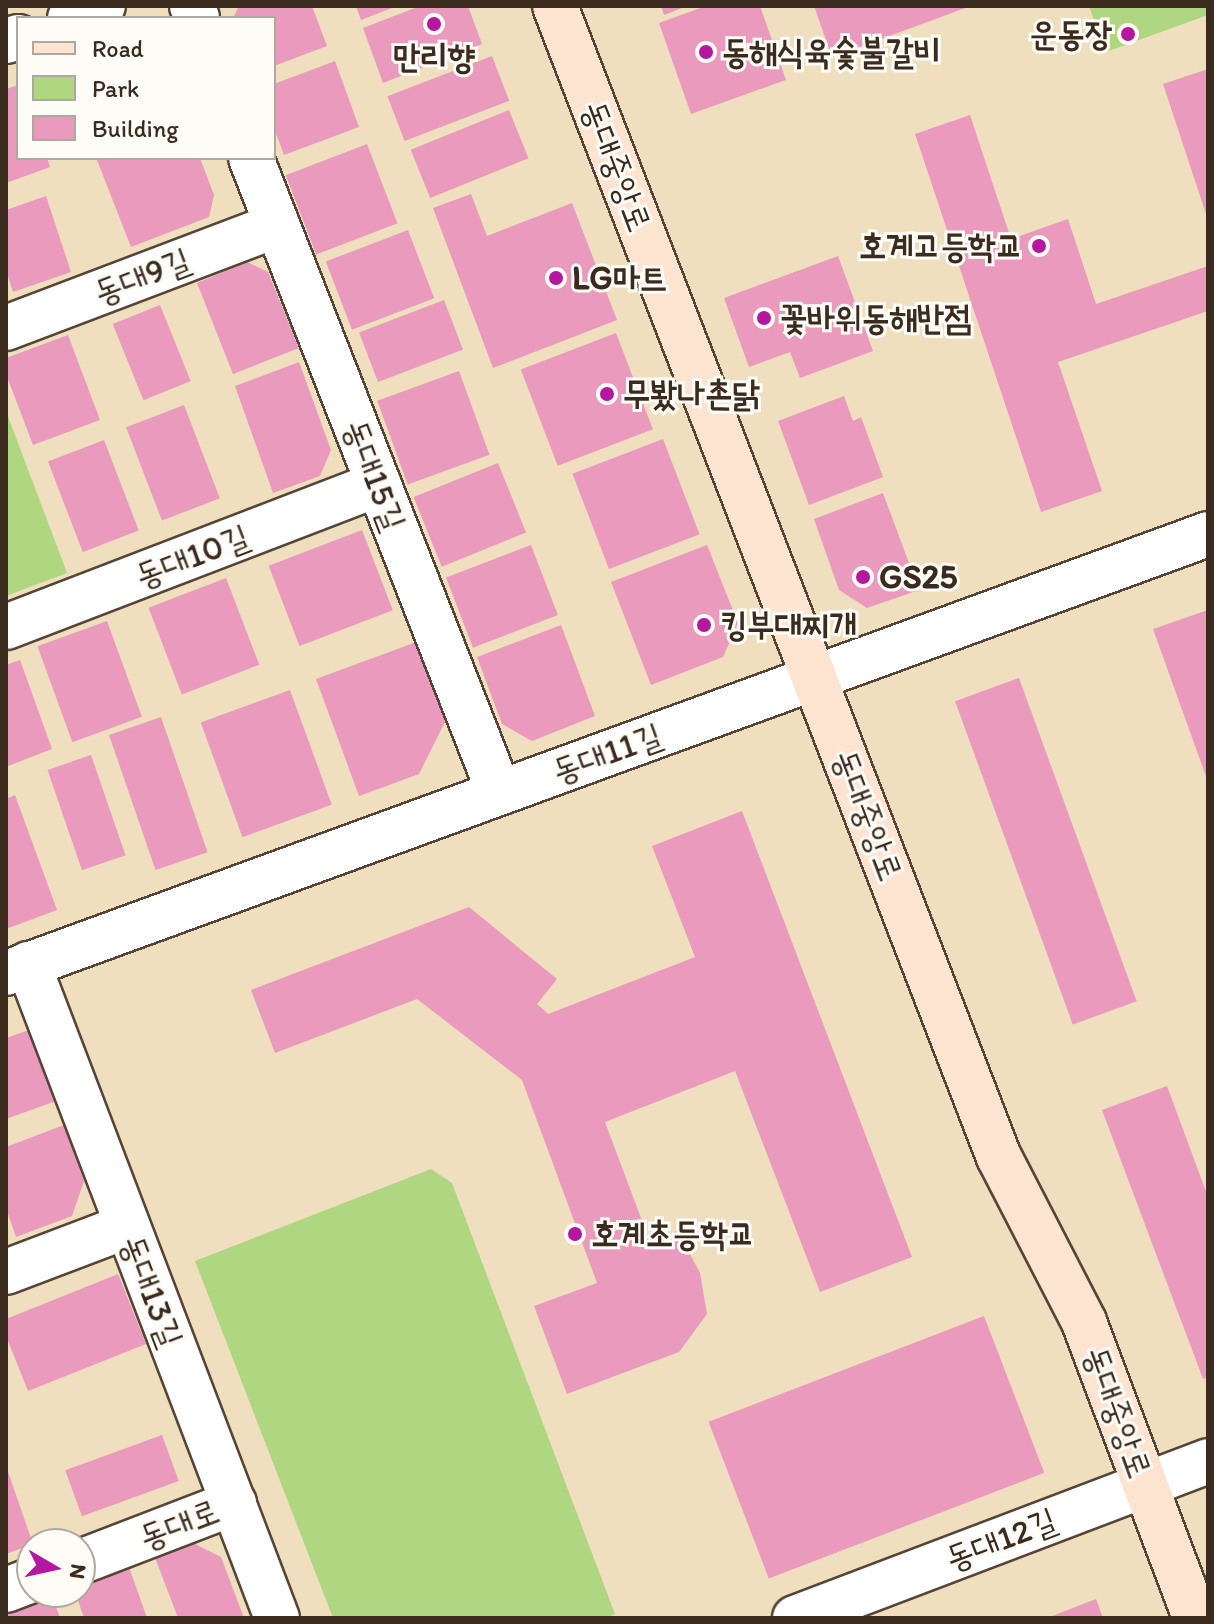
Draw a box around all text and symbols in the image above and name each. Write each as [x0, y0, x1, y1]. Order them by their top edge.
place label: 운동장 [1030, 14, 1112, 54]
marker: 만리향 [425, 15, 443, 33]
legend [16, 16, 276, 160]
marker: 운동장 [1119, 25, 1137, 43]
place label: 동해식육숯불갈비 [722, 32, 941, 72]
text: Road [92, 34, 144, 63]
place label: 만리향 [393, 37, 475, 77]
marker: 동해식육숯불갈비 [697, 43, 715, 61]
text: Park [92, 74, 139, 103]
street label: 동대중앙로 [573, 95, 661, 237]
text: Building [92, 114, 179, 143]
place label: 호계고등학교 [859, 226, 1023, 266]
marker: 호계고등학교 [1030, 237, 1048, 255]
street label: 동대9길 [88, 239, 196, 313]
place label: LG마트 [572, 258, 667, 298]
marker: LG마트 [547, 269, 565, 287]
place label: 꽃바위동해반점 [780, 298, 972, 338]
marker: 꽃바위동해반점 [755, 309, 773, 327]
place label: 무봤나촌닭 [623, 374, 760, 414]
marker: 무봤나촌닭 [598, 385, 616, 403]
street label: 동대15길 [335, 414, 415, 536]
street label: 동대10길 [129, 516, 255, 596]
place label: GS25 [879, 557, 957, 597]
marker: GS25 [854, 568, 872, 586]
place label: 킹부대찌개 [720, 605, 857, 645]
marker: 킹부대찌개 [695, 616, 713, 634]
street label: 동대11길 [547, 714, 667, 792]
street label: 동대중앙로 [824, 744, 912, 886]
place label: 호계초등학교 [591, 1214, 755, 1254]
marker: 호계초등학교 [566, 1225, 584, 1243]
street label: 동대13길 [112, 1229, 192, 1353]
street label: 동대중앙로 [1075, 1341, 1161, 1483]
street label: 동대로 [133, 1490, 225, 1558]
street label: 동대12길 [940, 1499, 1062, 1579]
north arrow [16, 1528, 96, 1608]
text: N [64, 1562, 93, 1581]

